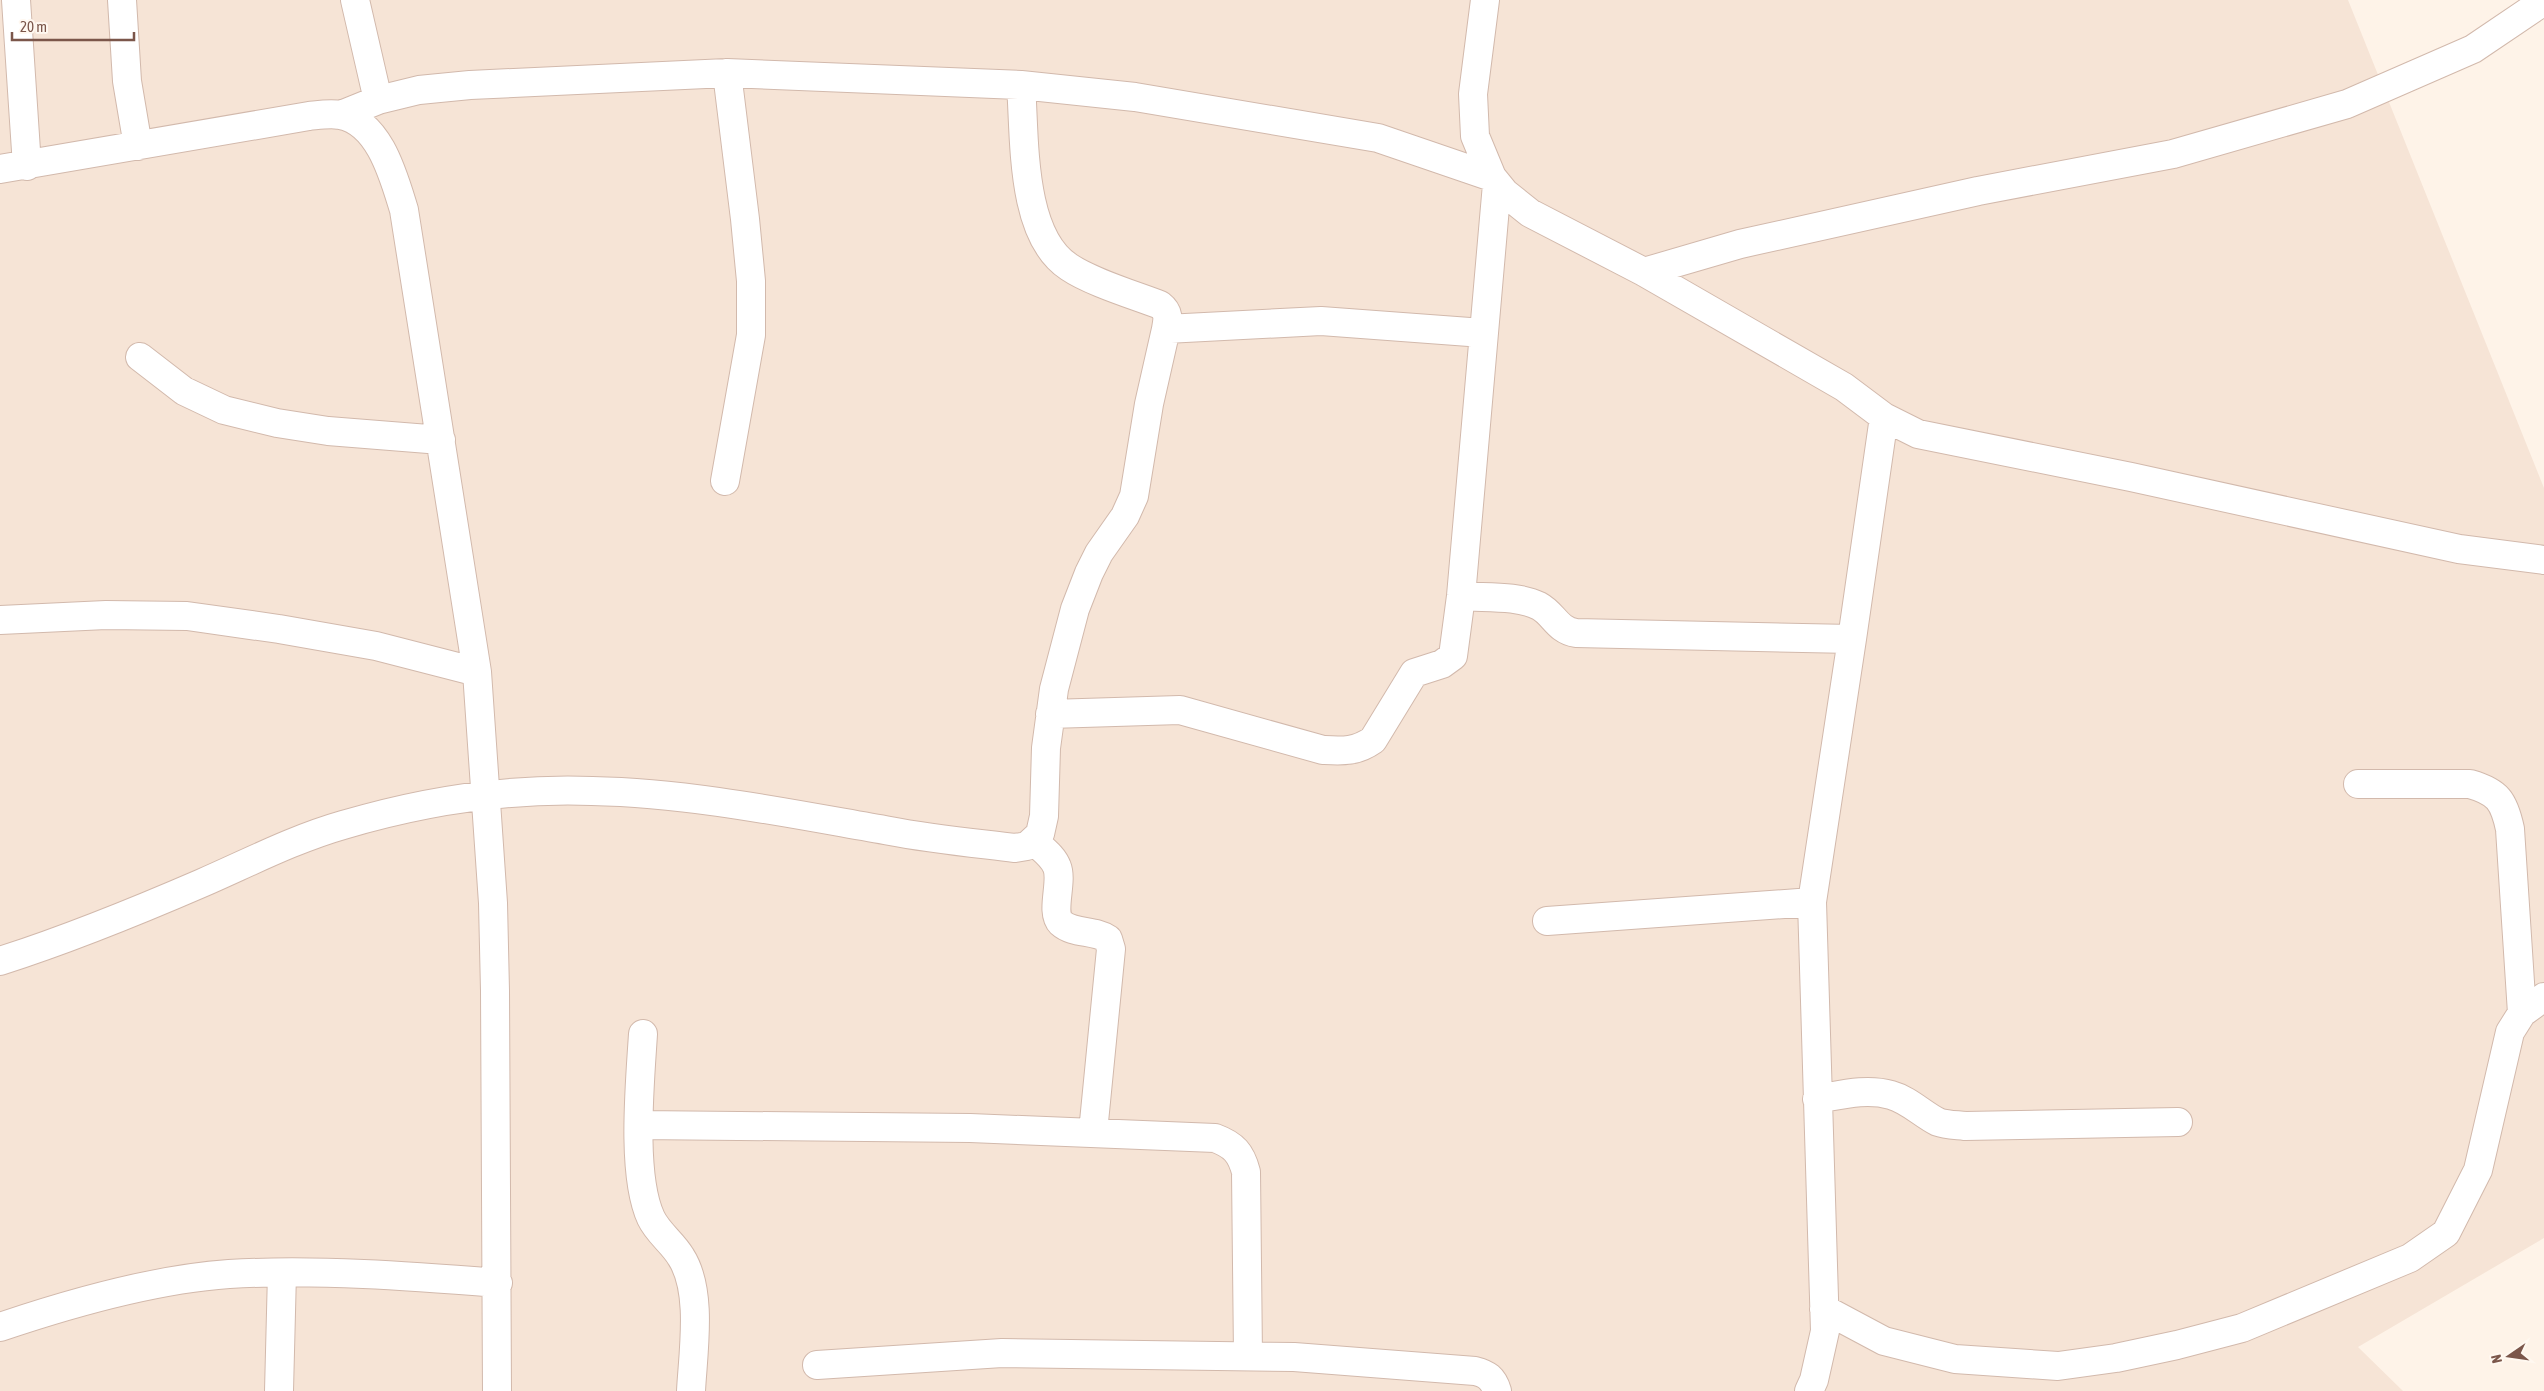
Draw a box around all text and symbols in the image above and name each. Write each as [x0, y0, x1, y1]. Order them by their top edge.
scale bar [12, 10, 135, 42]
text: 20 m [20, 18, 47, 35]
north arrow [2484, 1331, 2534, 1381]
text: N [2488, 1353, 2505, 1365]

